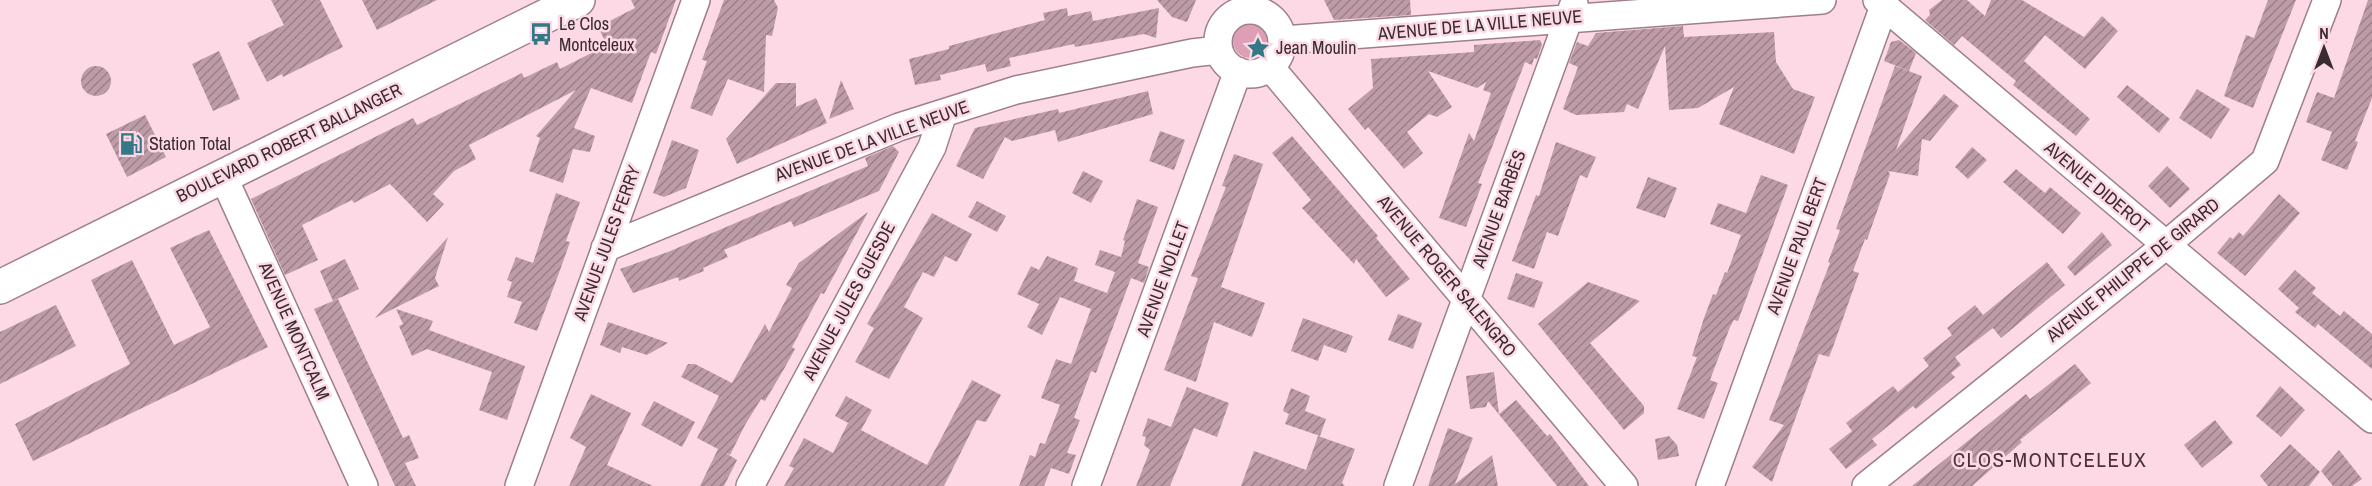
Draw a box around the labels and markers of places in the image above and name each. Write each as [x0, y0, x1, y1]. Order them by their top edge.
place label: Le Clos Montceleux [559, 11, 635, 57]
bus stop icon: Le Clos Montceleux [528, 21, 554, 47]
place icon: Jean Moulin [1245, 35, 1271, 61]
place label: Jean Moulin [1276, 35, 1356, 60]
fuel station icon: Station Total [118, 131, 144, 157]
place label: Station Total [149, 131, 231, 156]

